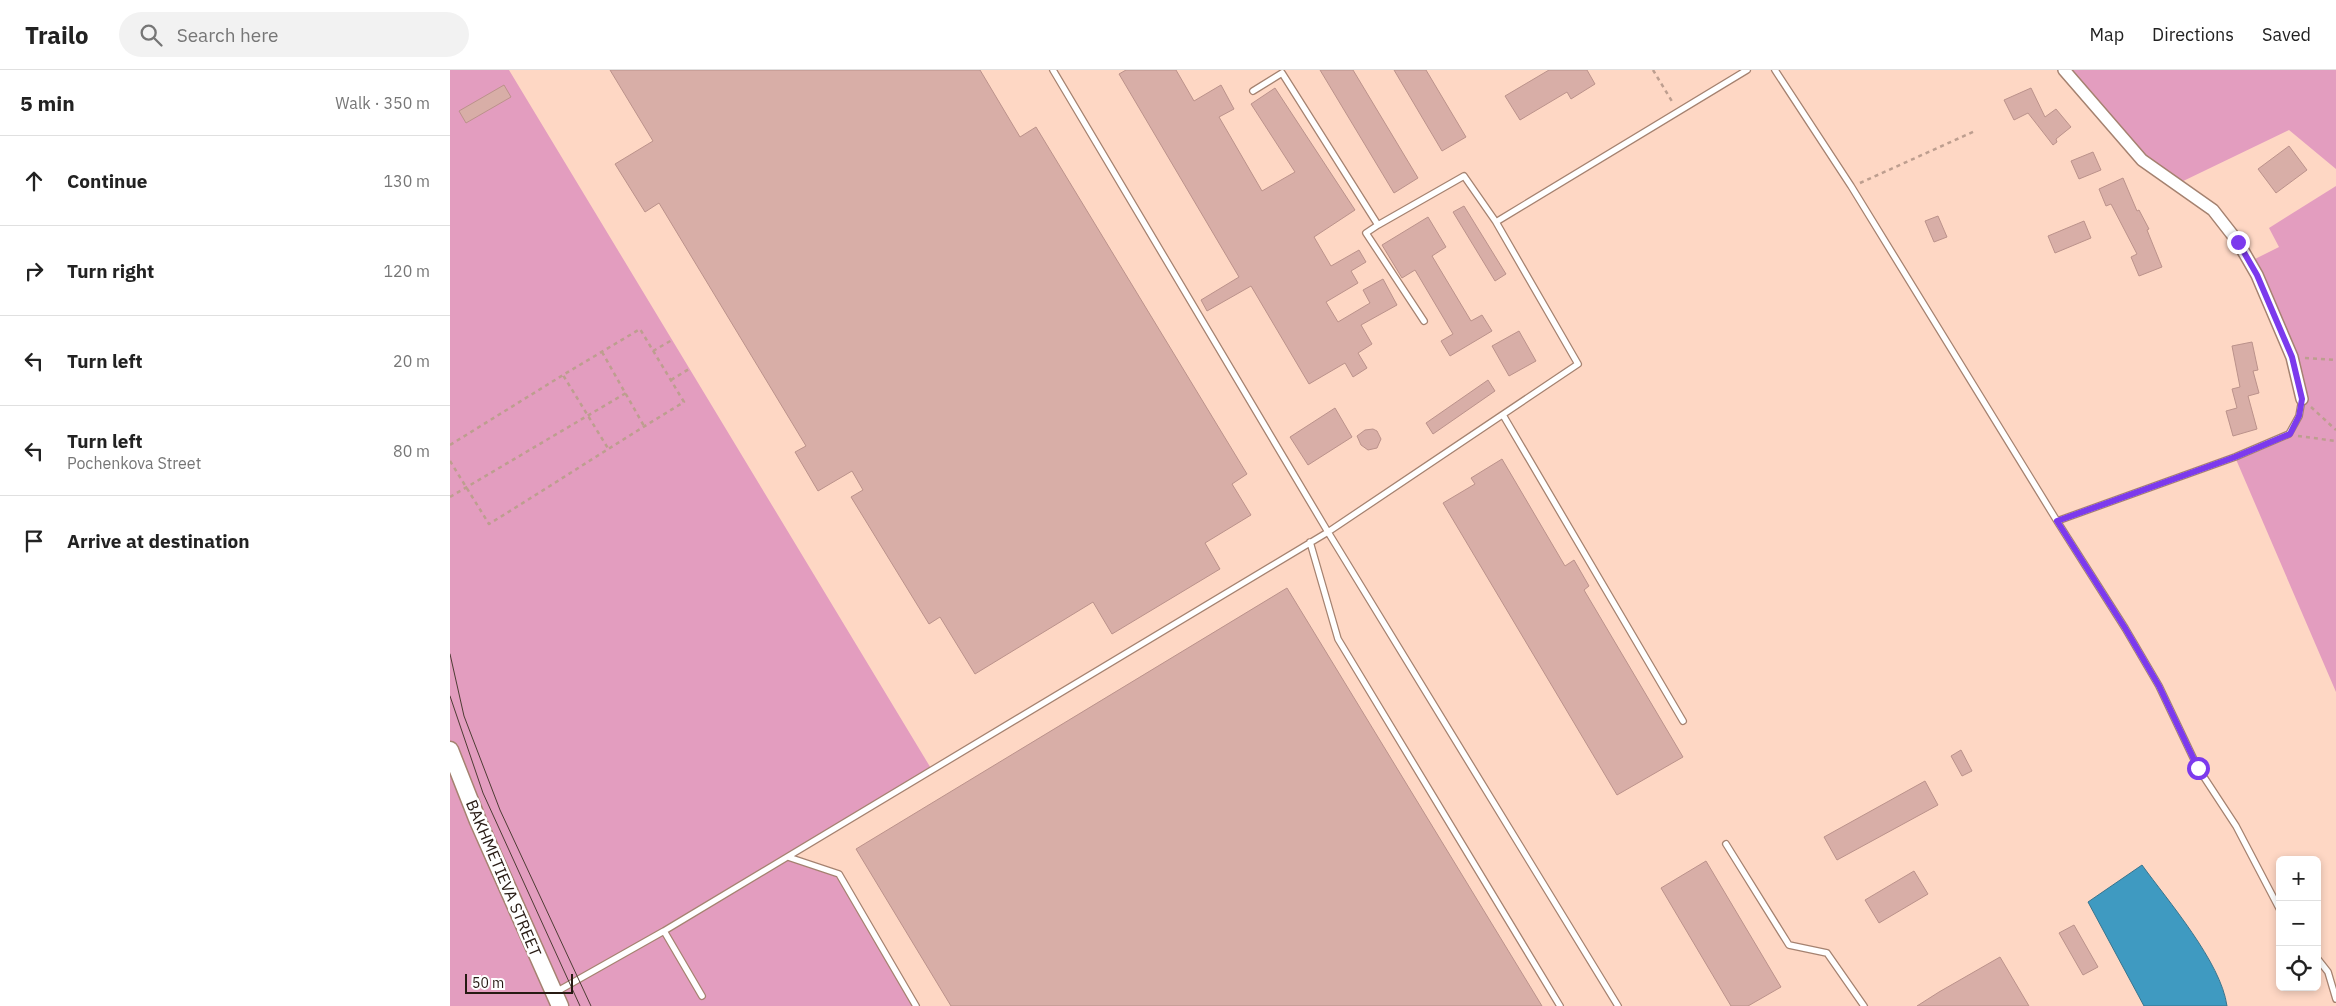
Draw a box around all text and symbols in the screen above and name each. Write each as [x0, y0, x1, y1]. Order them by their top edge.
search box [119, 12, 469, 57]
text: Trailo [25, 19, 89, 51]
icon: search [137, 21, 165, 49]
text: Search here [177, 23, 278, 47]
text: Map [2089, 23, 2124, 46]
text: Directions [2152, 23, 2234, 46]
text: Saved [2262, 23, 2311, 46]
text: 5 min [20, 89, 75, 117]
text: Walk · 350 m [335, 93, 430, 113]
icon: ahead [20, 167, 48, 195]
text: Continue [67, 169, 147, 193]
text: 130 m [383, 171, 430, 191]
route end [2227, 231, 2250, 254]
icon: right [20, 257, 48, 285]
text: Turn right [67, 259, 154, 283]
text: 120 m [383, 261, 430, 281]
icon: left [20, 347, 48, 375]
text: Turn left [67, 349, 143, 373]
text: 20 m [393, 351, 430, 371]
text: Turn left [67, 429, 143, 453]
icon: left [20, 437, 48, 465]
text: 80 m [393, 441, 430, 461]
text: Pochenkova Street [67, 453, 201, 473]
icon: arrive [20, 527, 48, 555]
text: Arrive at destination [67, 529, 250, 553]
route start [2187, 757, 2210, 780]
street label: BAKHMETIEVA STREET [462, 797, 546, 959]
map controls [2276, 856, 2321, 991]
button: + [2276, 856, 2321, 901]
button: − [2276, 901, 2321, 946]
button: locate [2276, 946, 2321, 991]
scale bar [465, 971, 572, 994]
text: 50 m [472, 974, 504, 992]

